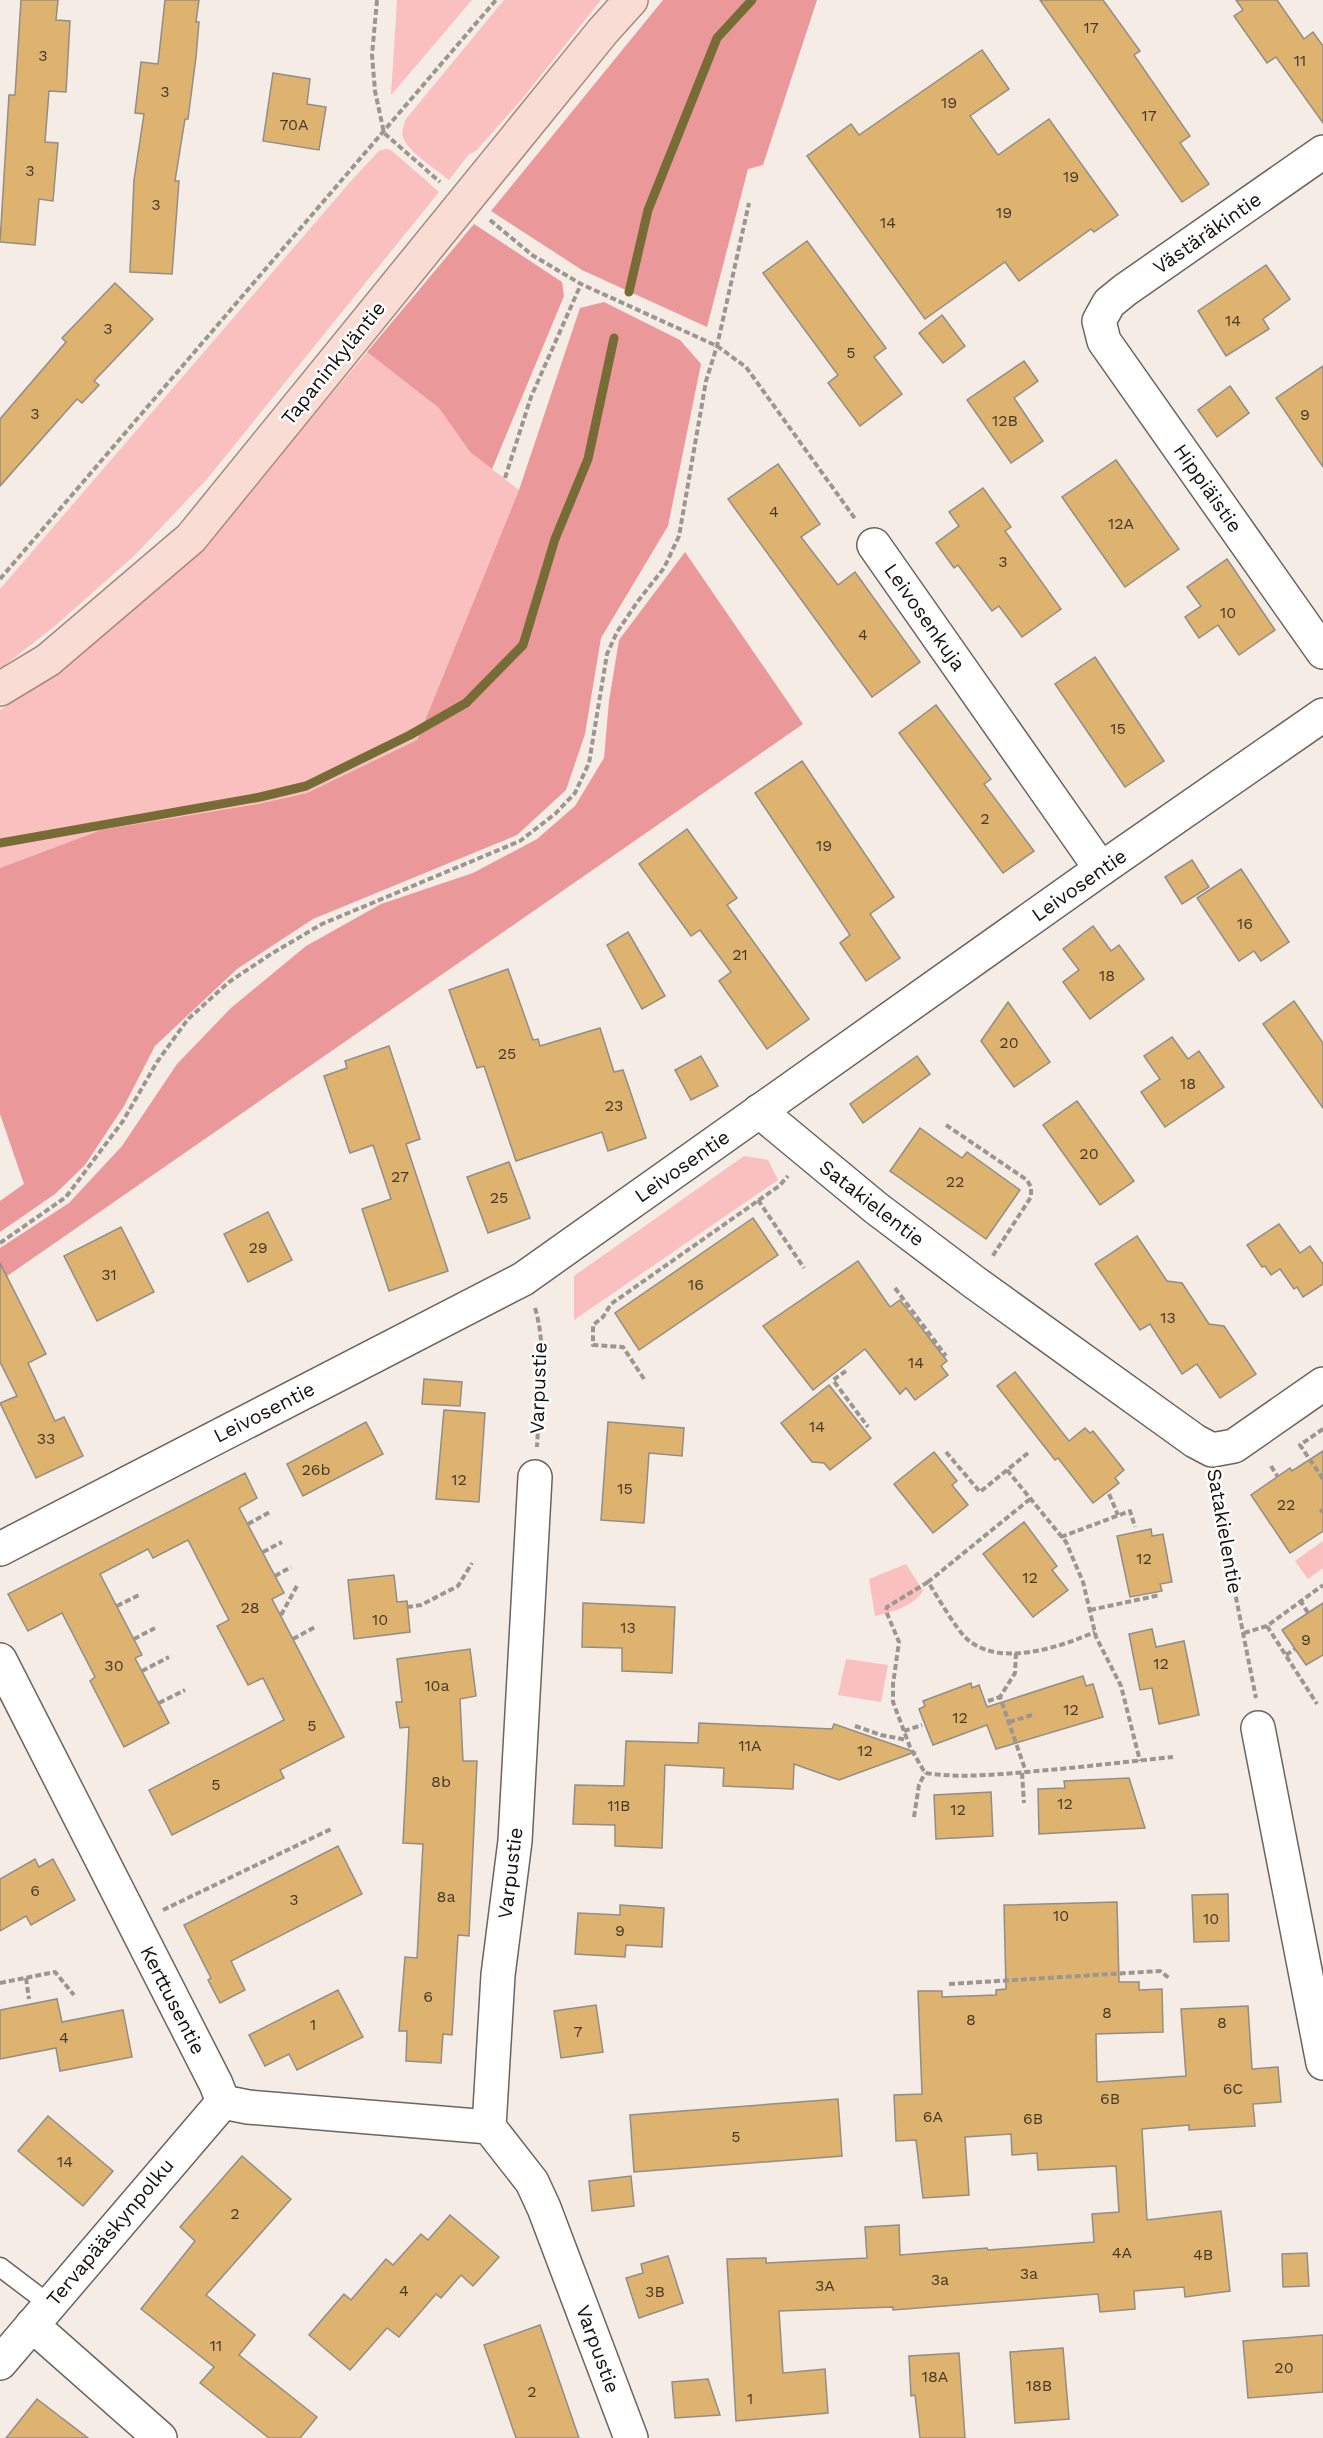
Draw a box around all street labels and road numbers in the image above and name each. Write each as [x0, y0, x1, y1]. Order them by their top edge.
street label: Västäräkintie [1148, 187, 1266, 279]
street label: Tapaninkyläntie [276, 296, 390, 430]
street label: Hippiäistie [1169, 439, 1247, 537]
street label: Leivosenkuja [879, 559, 971, 675]
street label: Leivosentie [1027, 843, 1131, 927]
street label: Leivosentie [630, 1124, 734, 1208]
street label: Satakielentie [815, 1155, 929, 1251]
street label: Varpustie [524, 1342, 552, 1434]
street label: Leivosentie [209, 1376, 319, 1448]
street label: Satakielentie [1202, 1467, 1248, 1595]
street label: Varpustie [492, 1826, 528, 1920]
street label: Kerttusentie [135, 1942, 211, 2058]
street label: Tervapääskynpolku [41, 2153, 179, 2311]
street label: Varpustie [571, 2302, 625, 2396]

